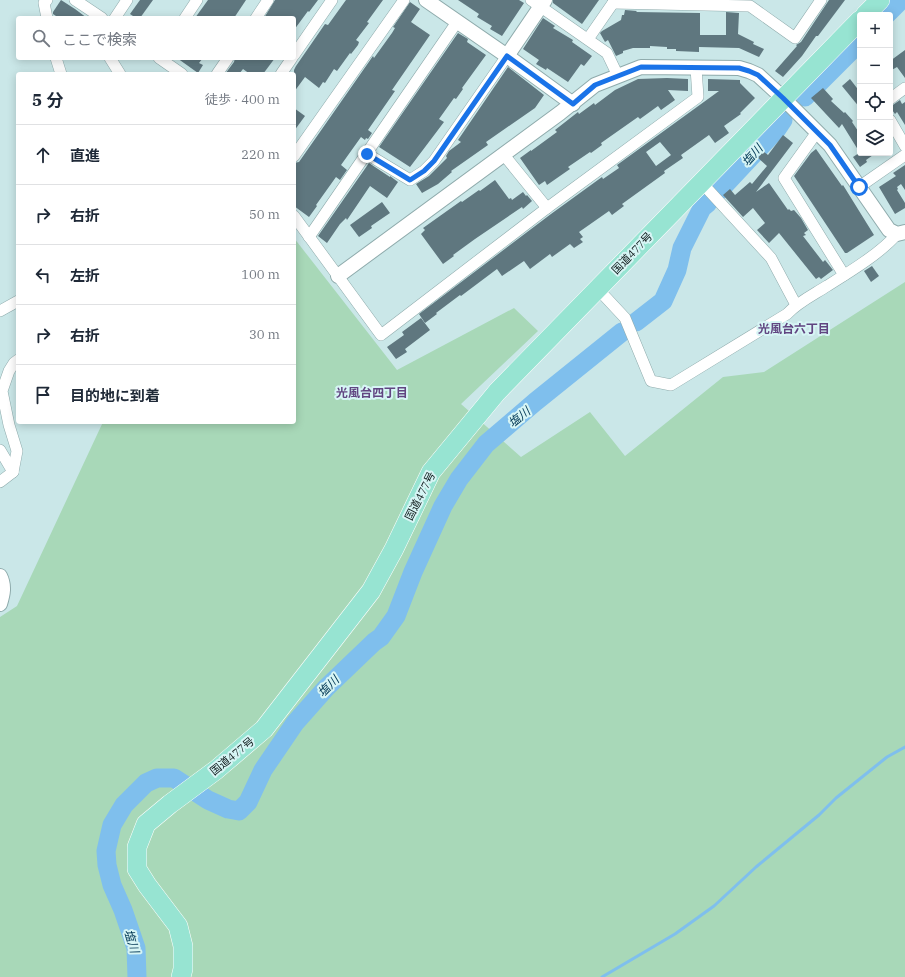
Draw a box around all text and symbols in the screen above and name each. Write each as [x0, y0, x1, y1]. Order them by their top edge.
map controls [857, 12, 893, 156]
button: + [857, 12, 893, 48]
search box [16, 16, 296, 60]
icon: search [30, 27, 52, 49]
text: ここで検索 [62, 30, 137, 49]
button: − [857, 48, 893, 84]
button: locate [857, 84, 893, 120]
text: 5 分 [32, 89, 63, 111]
text: 徒歩 · 400 m [205, 91, 280, 108]
button: layers [857, 120, 893, 156]
water label: 塩川 [738, 140, 767, 169]
icon: ahead [32, 144, 54, 166]
route end [358, 145, 376, 163]
text: 直進 [70, 146, 100, 165]
text: 220 m [241, 146, 280, 163]
route start [850, 178, 868, 196]
icon: right [32, 204, 54, 226]
text: 右折 [70, 206, 100, 225]
text: 50 m [249, 206, 280, 223]
street label: 国道477号 [609, 229, 655, 277]
icon: left [32, 264, 54, 286]
text: 左折 [70, 266, 100, 285]
text: 100 m [241, 266, 280, 283]
district label: 光風台六丁目 [758, 321, 830, 336]
icon: right [32, 324, 54, 346]
text: 右折 [70, 326, 100, 345]
text: 30 m [249, 326, 280, 343]
icon: arrive [32, 384, 54, 406]
district label: 光風台四丁目 [336, 385, 408, 400]
text: 目的地に到着 [70, 386, 160, 405]
water label: 塩川 [505, 402, 535, 430]
street label: 国道477号 [402, 469, 438, 523]
water label: 塩川 [314, 671, 343, 700]
street label: 国道477号 [207, 734, 257, 778]
water label: 塩川 [121, 927, 143, 957]

